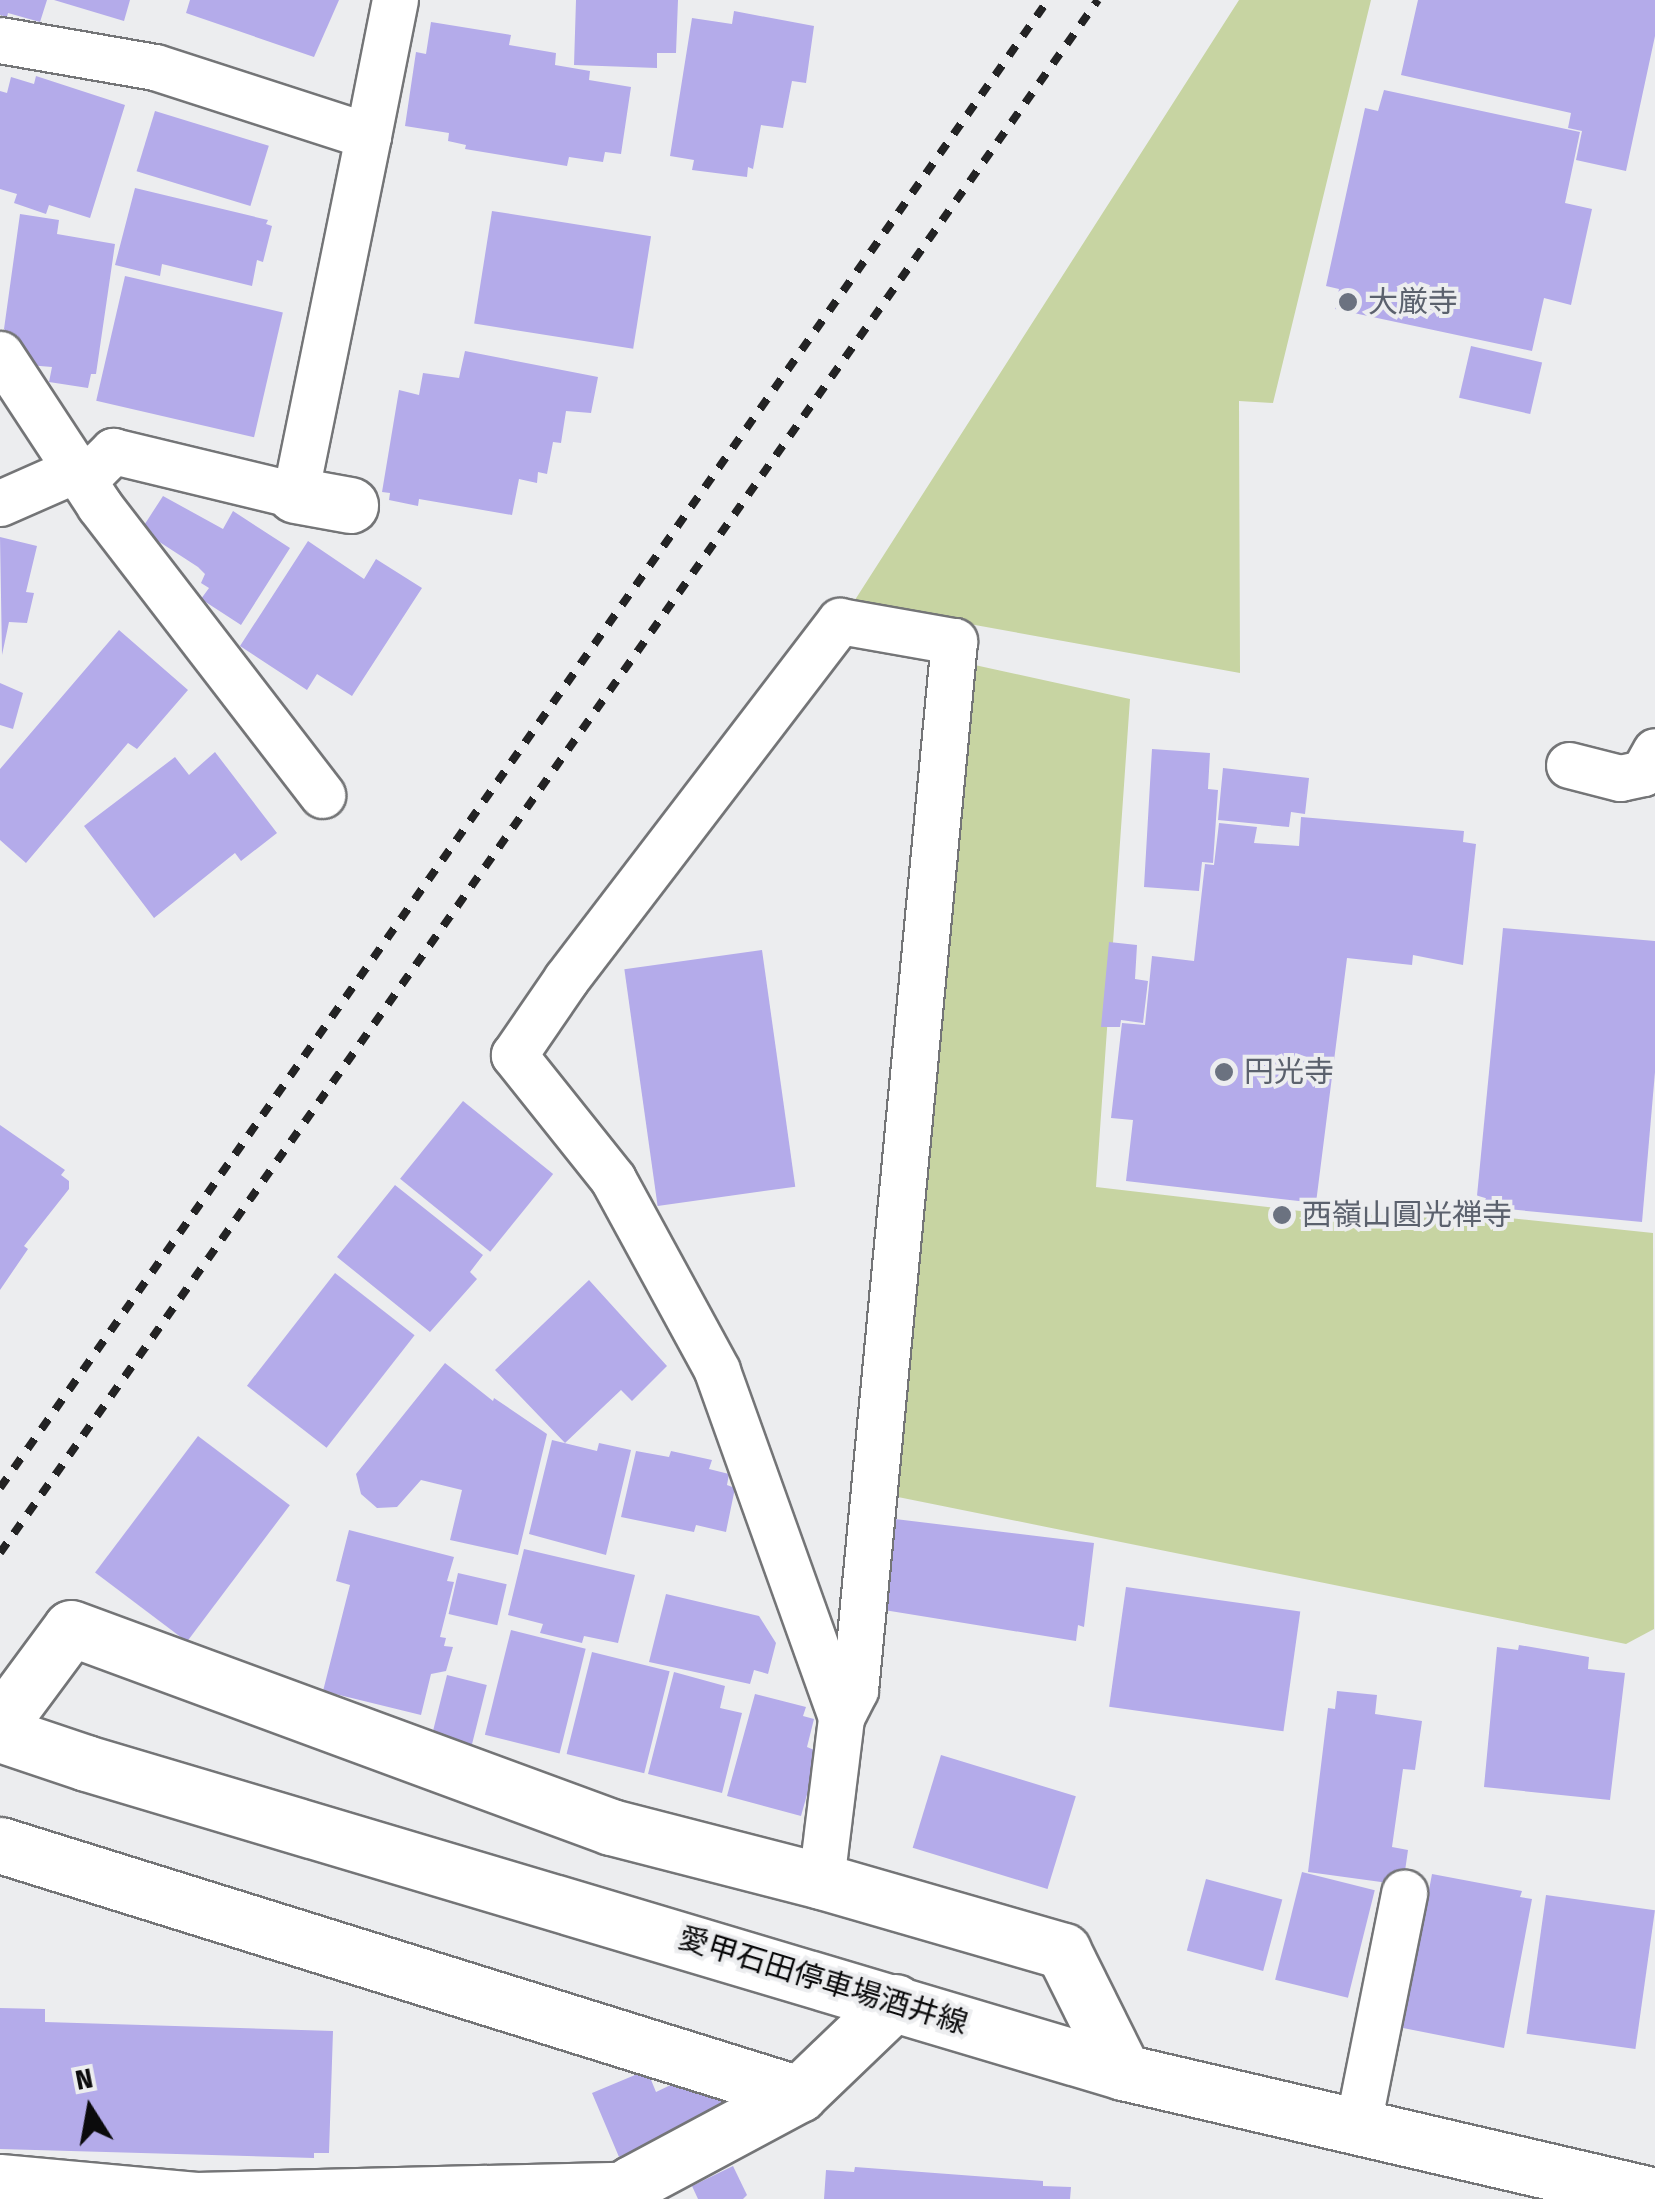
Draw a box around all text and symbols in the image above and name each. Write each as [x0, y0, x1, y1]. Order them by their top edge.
place label: 大厳寺 [1368, 284, 1458, 320]
marker: 大厳寺 [1337, 291, 1359, 313]
place label: 円光寺 [1244, 1054, 1334, 1090]
marker: 円光寺 [1213, 1061, 1235, 1083]
place label: 西嶺山圓光禅寺 [1302, 1197, 1512, 1233]
marker: 西嶺山圓光禅寺 [1271, 1204, 1293, 1226]
street label: 愛甲石田停車場酒井線 [674, 1920, 972, 2042]
north arrow [40, 2059, 140, 2159]
text: N [73, 2061, 96, 2097]

